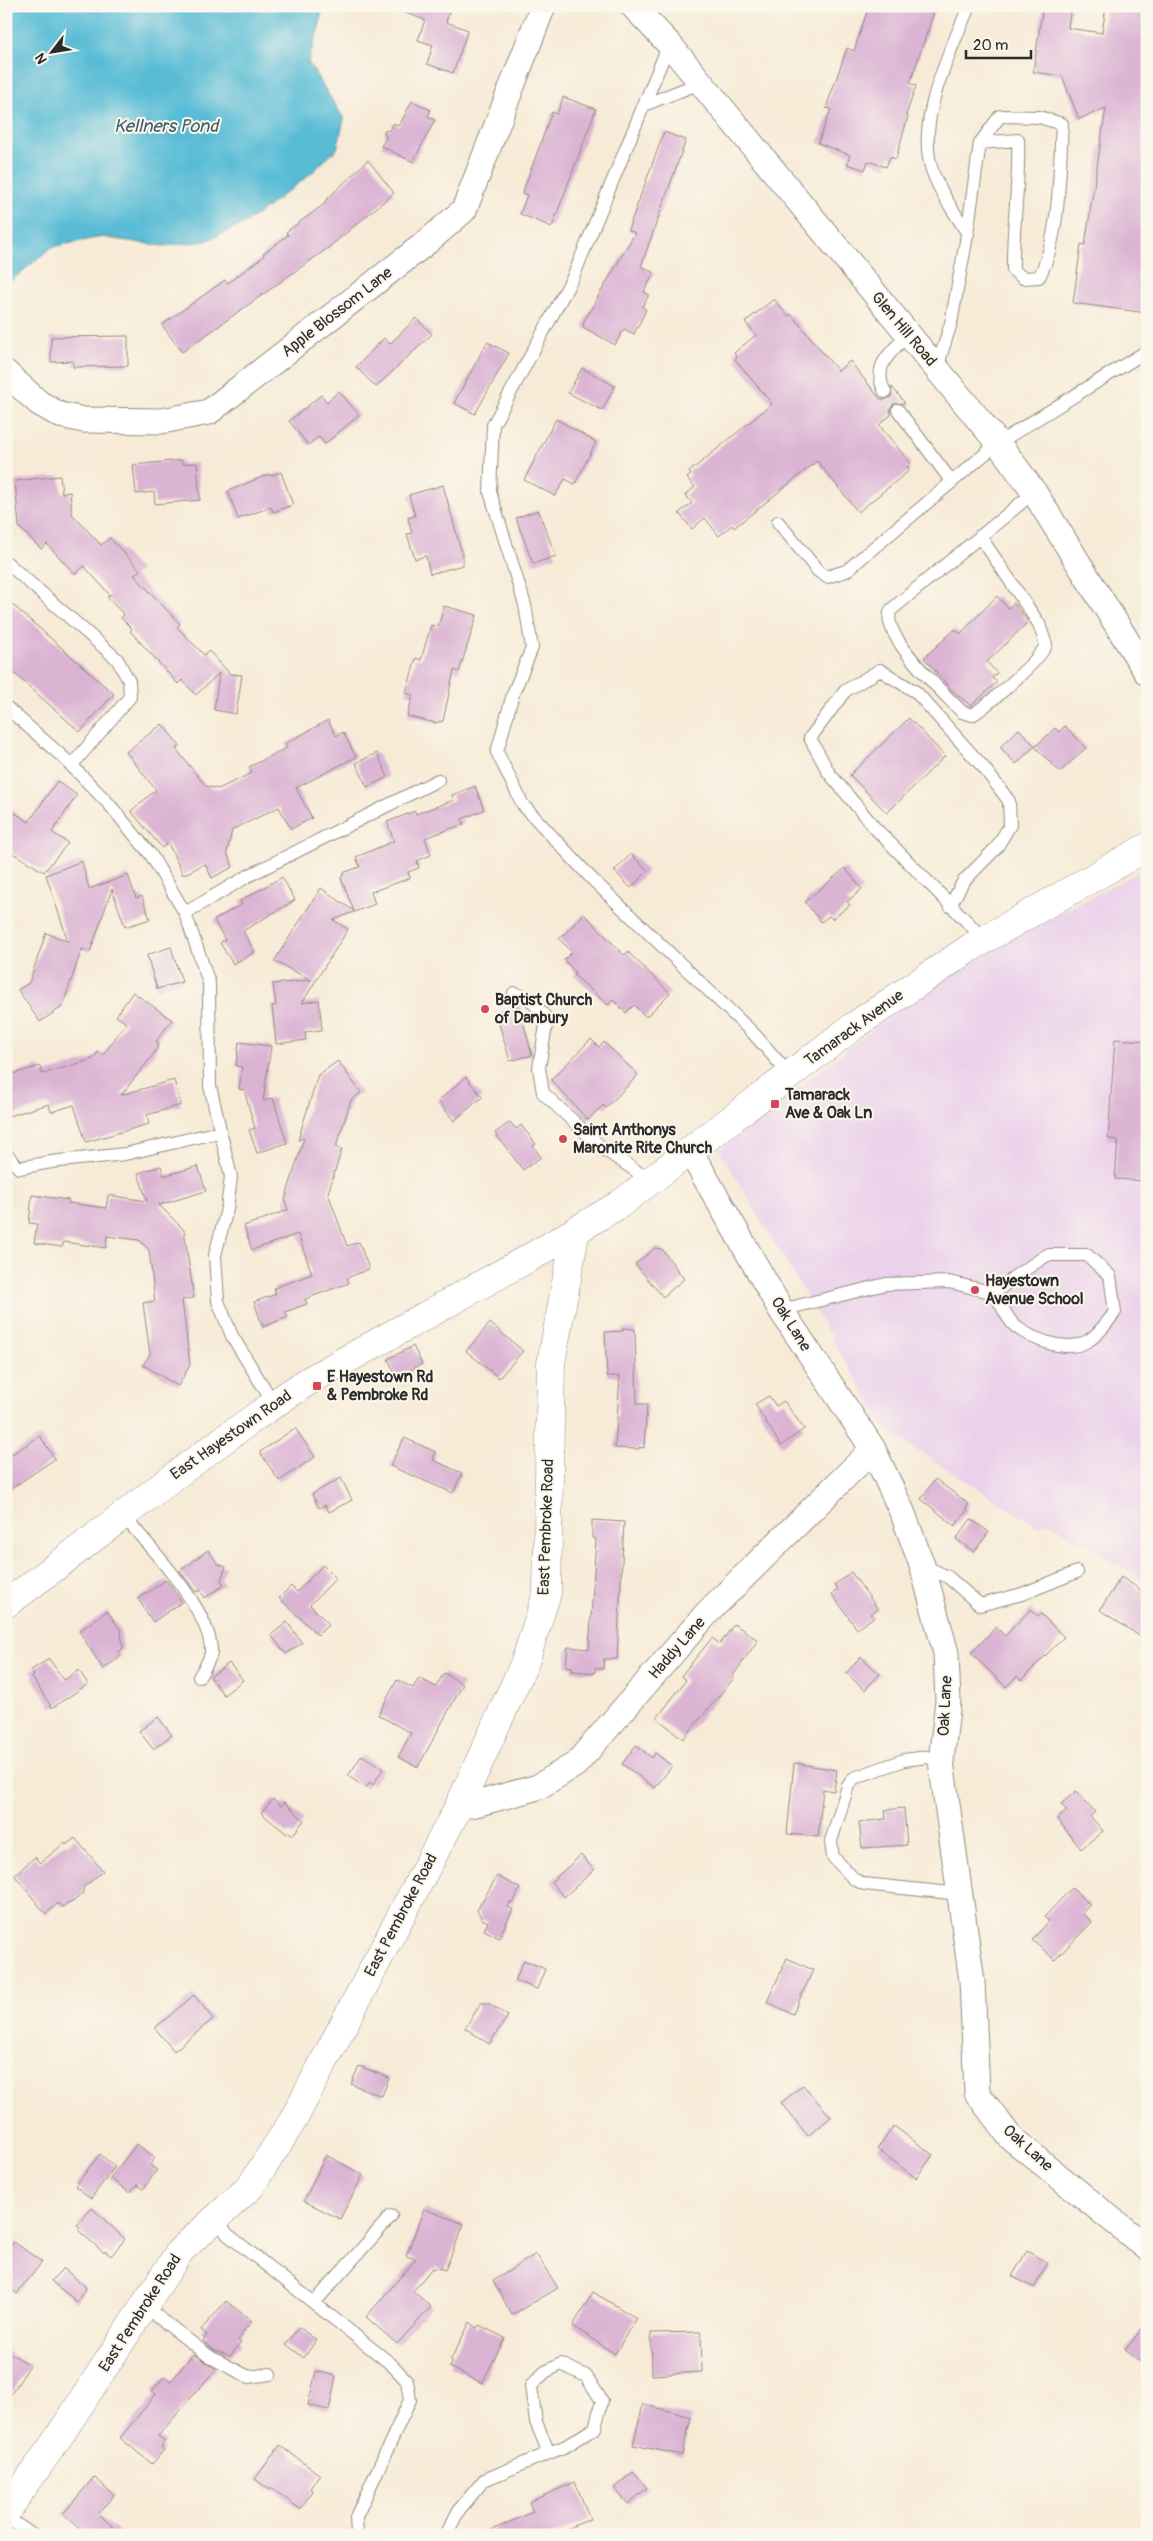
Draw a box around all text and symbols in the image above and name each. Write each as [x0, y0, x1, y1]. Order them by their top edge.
north arrow [28, 28, 78, 78]
scale bar [966, 28, 1030, 60]
text: 20 m [973, 36, 1008, 55]
text: N [32, 50, 51, 67]
water label: Kellners Pond [114, 115, 220, 138]
street label: Apple Blossom Lane [278, 262, 396, 361]
street label: Glen Hill Road [867, 288, 941, 370]
street label: Tamarack Avenue [801, 985, 908, 1071]
place label: Baptist Church of Danbury [494, 990, 593, 1028]
marker: Baptist Church of Danbury [479, 1003, 491, 1015]
place label: Tamarack Ave & Oak Ln [784, 1085, 872, 1123]
marker: Tamarack Ave & Oak Ln [769, 1098, 781, 1110]
place label: Saint Anthonys Maronite Rite Church [573, 1120, 713, 1158]
marker: Saint Anthonys Maronite Rite Church [557, 1133, 569, 1145]
place label: Hayestown Avenue School [985, 1271, 1084, 1309]
marker: Hayestown Avenue School [969, 1284, 981, 1296]
street label: Oak Lane [766, 1293, 816, 1355]
place label: E Hayestown Rd & Pembroke Rd [327, 1367, 434, 1405]
marker: E Hayestown Rd & Pembroke Rd [311, 1380, 323, 1392]
street label: East Hayestown Road [166, 1386, 296, 1484]
street label: East Pembroke Road [534, 1458, 558, 1596]
street label: Haddy Lane [644, 1613, 710, 1683]
street label: Oak Lane [933, 1675, 957, 1737]
street label: East Pembroke Road [360, 1850, 442, 1980]
street label: Oak Lane [999, 2120, 1057, 2176]
street label: East Pembroke Road [94, 2250, 186, 2376]

